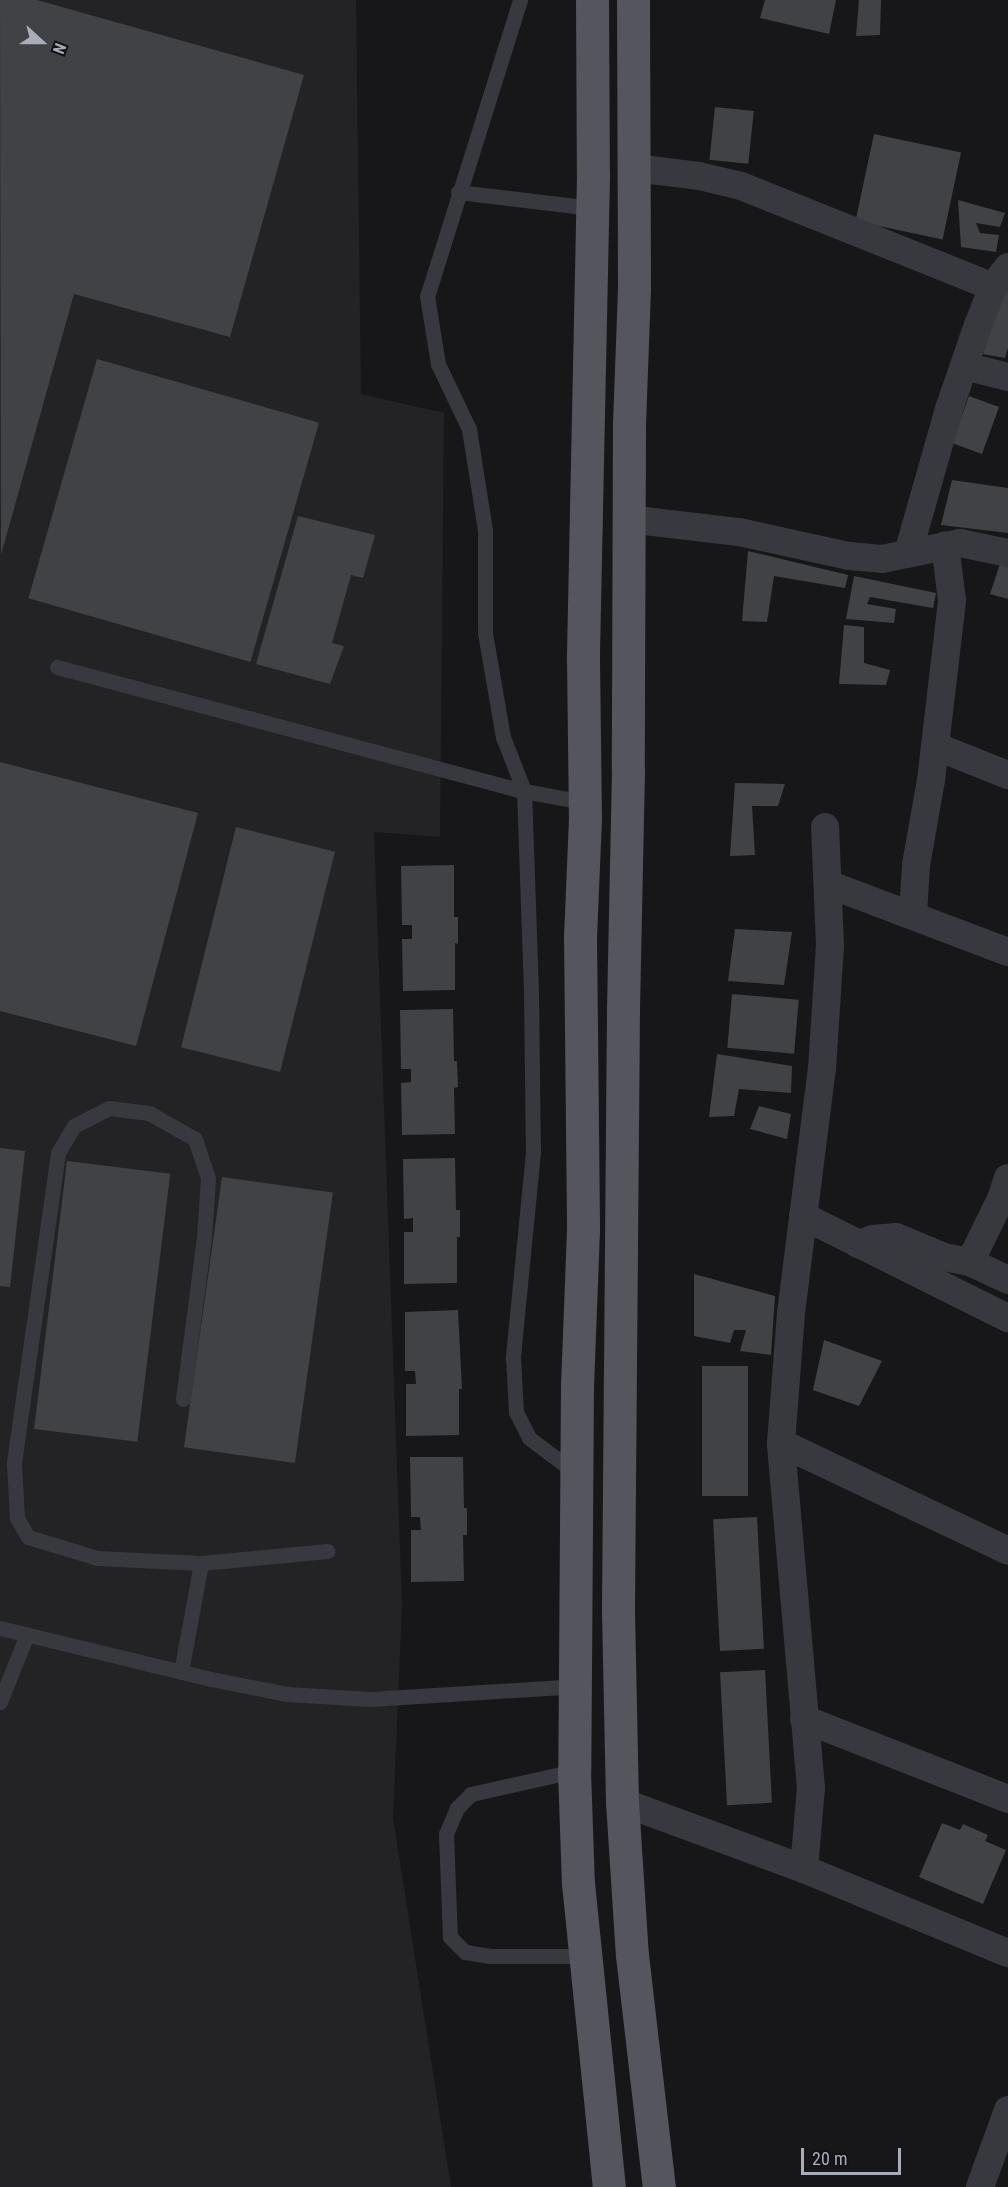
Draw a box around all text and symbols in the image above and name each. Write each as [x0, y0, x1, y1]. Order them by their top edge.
north arrow [12, 12, 72, 72]
text: N [49, 41, 70, 57]
scale bar [804, 2136, 904, 2174]
text: 20 m [812, 2148, 847, 2169]

